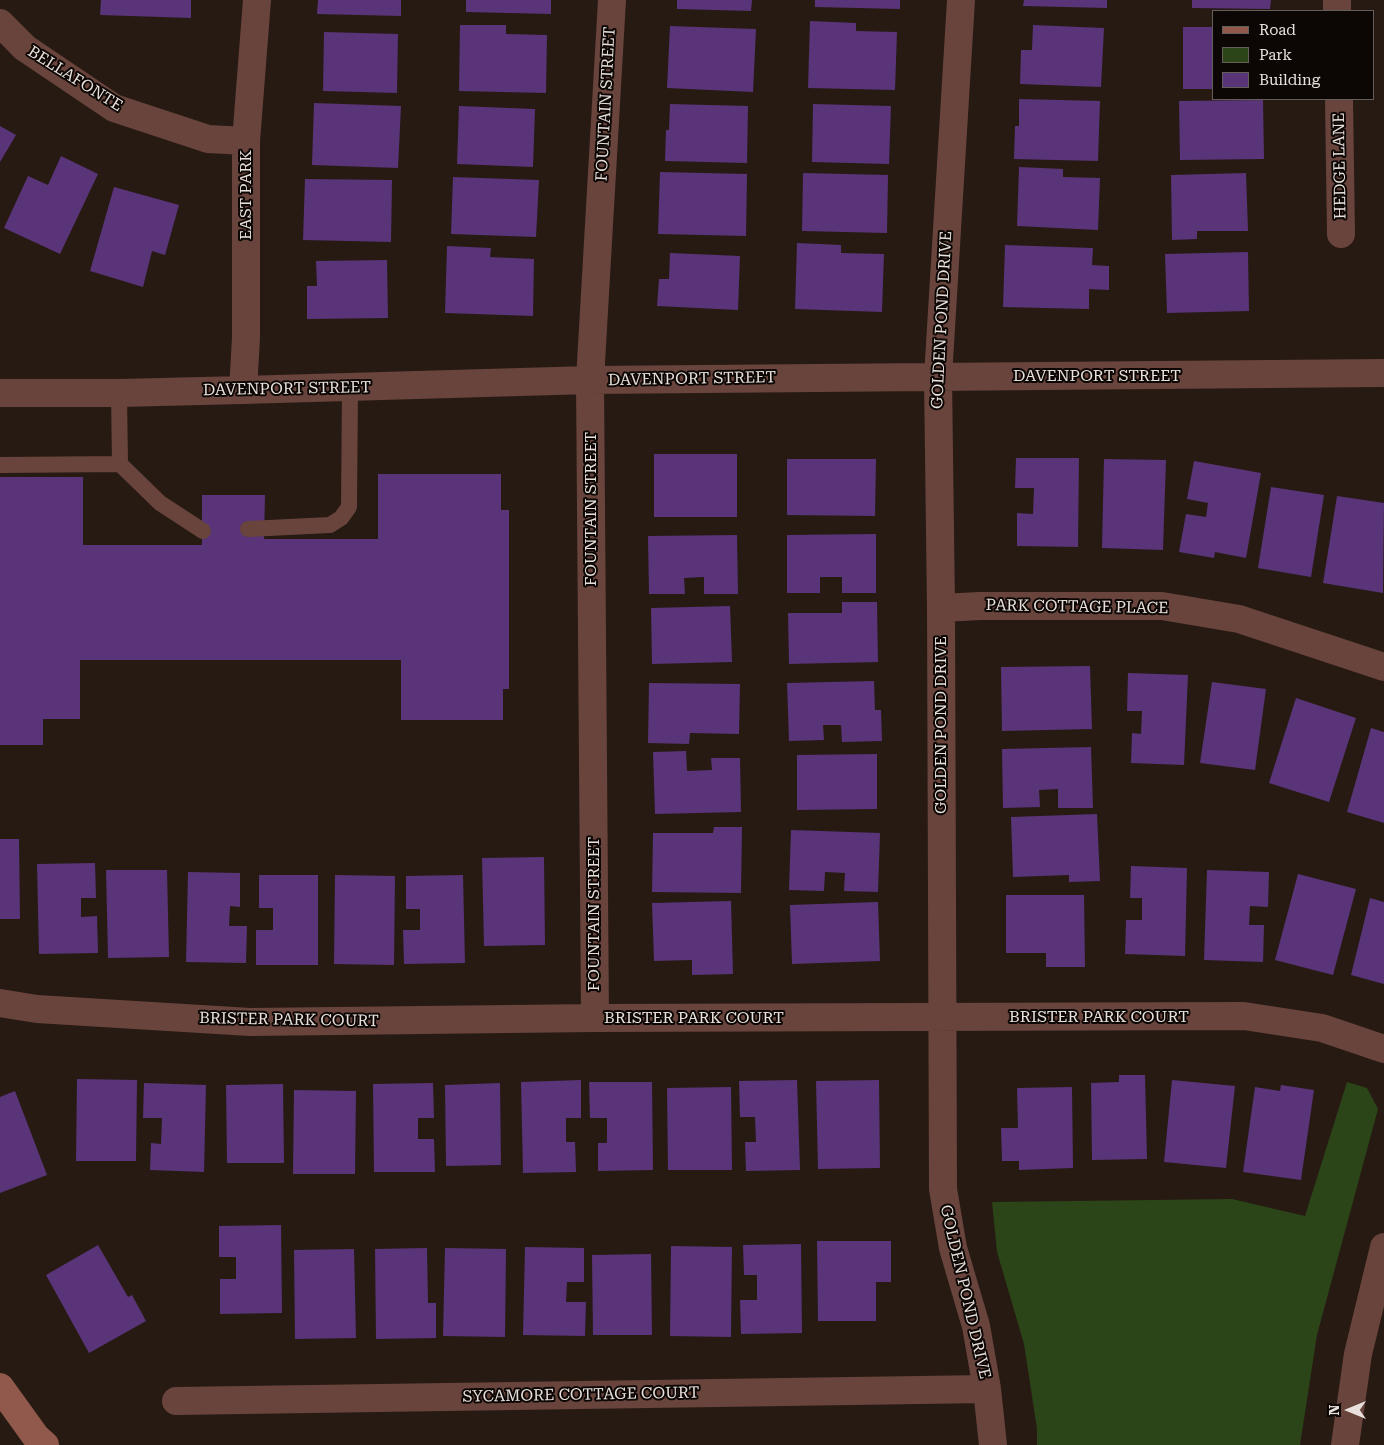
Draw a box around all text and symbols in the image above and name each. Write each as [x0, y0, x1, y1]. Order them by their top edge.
legend [1212, 10, 1374, 100]
text: Road [1259, 21, 1296, 39]
street label: FOUNTAIN STREET [592, 26, 620, 182]
street label: BELLAFONTE [24, 42, 126, 116]
text: Park [1259, 46, 1292, 64]
text: Building [1259, 71, 1320, 89]
street label: HEDGE LANE [1329, 112, 1351, 220]
street label: EAST PARK [236, 150, 256, 240]
street label: GOLDEN POND DRIVE [928, 231, 956, 409]
street label: DAVENPORT STREET [1013, 366, 1181, 386]
street label: DAVENPORT STREET [608, 368, 776, 390]
street label: DAVENPORT STREET [203, 378, 371, 400]
street label: FOUNTAIN STREET [581, 432, 601, 586]
street label: PARK COTTAGE PLACE [985, 596, 1169, 618]
street label: GOLDEN POND DRIVE [931, 636, 951, 814]
street label: FOUNTAIN STREET [584, 837, 604, 991]
street label: BRISTER PARK COURT [1009, 1007, 1189, 1027]
street label: BRISTER PARK COURT [604, 1008, 784, 1028]
street label: BRISTER PARK COURT [199, 1009, 379, 1031]
street label: GOLDEN POND DRIVE [936, 1203, 994, 1381]
street label: SYCAMORE COTTAGE COURT [462, 1383, 700, 1407]
north arrow [1324, 1385, 1374, 1435]
text: N [1326, 1405, 1342, 1415]

